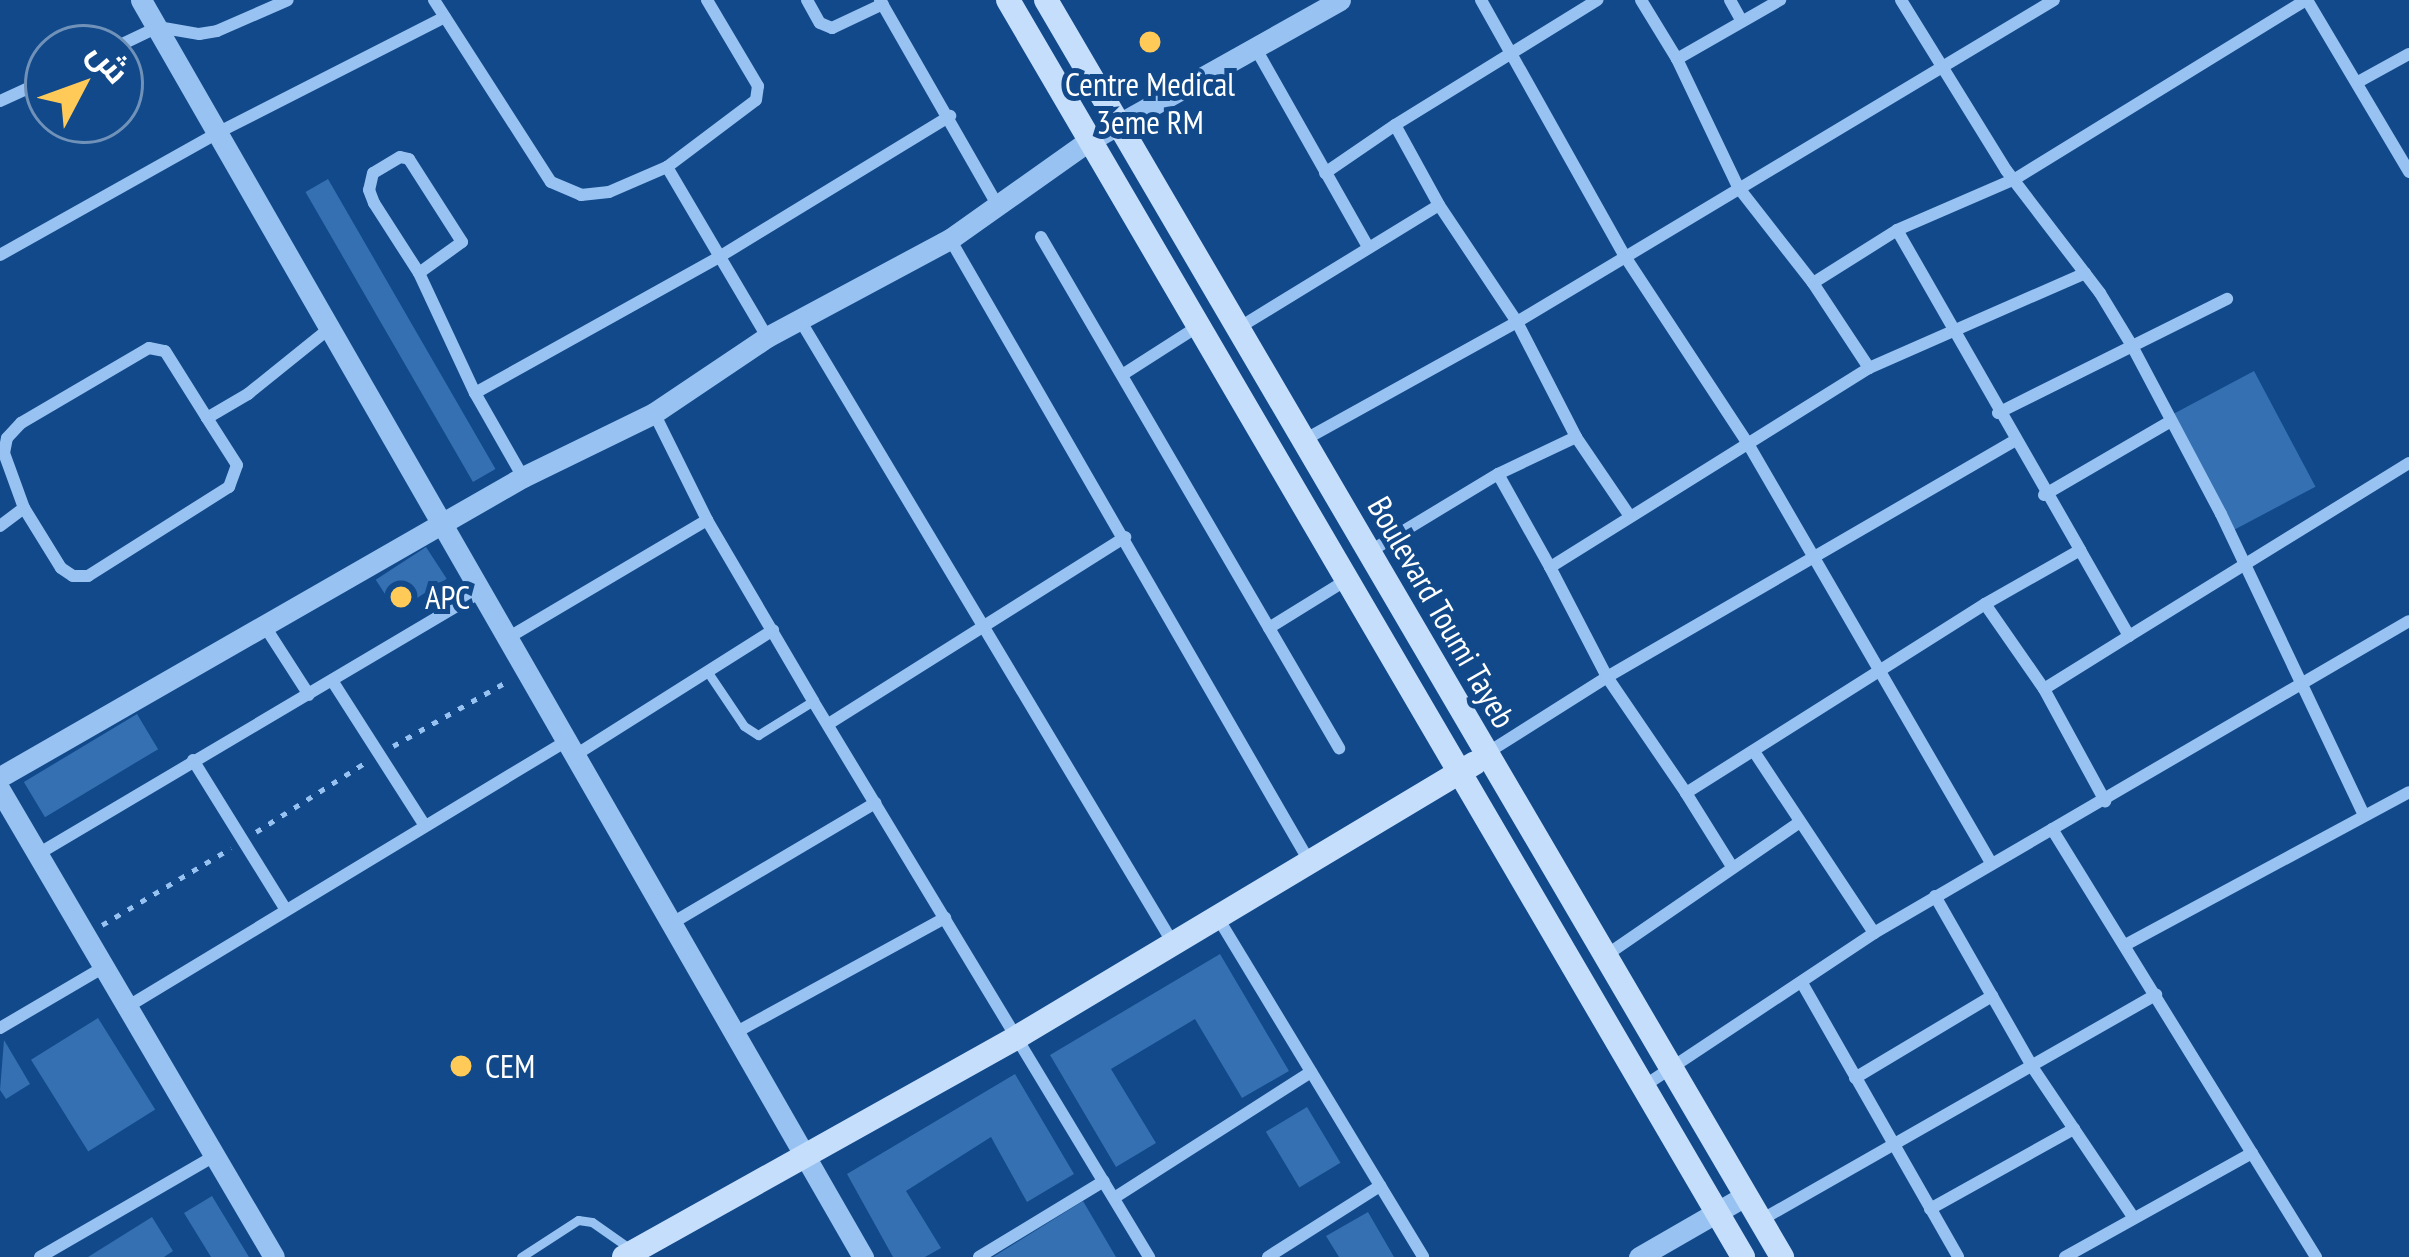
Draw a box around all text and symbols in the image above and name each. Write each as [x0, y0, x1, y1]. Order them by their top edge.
north arrow [24, 24, 144, 144]
marker: Centre Medical 3eme RM [1134, 26, 1166, 58]
text: ش [79, 32, 139, 92]
place label: Centre Medical 3eme RM [1065, 64, 1235, 142]
street label: Boulevard Toumi Tayeb [1359, 489, 1525, 735]
place label: APC [425, 577, 470, 617]
marker: APC [388, 584, 414, 610]
place label: CEM [485, 1046, 535, 1086]
marker: CEM [448, 1053, 474, 1079]

